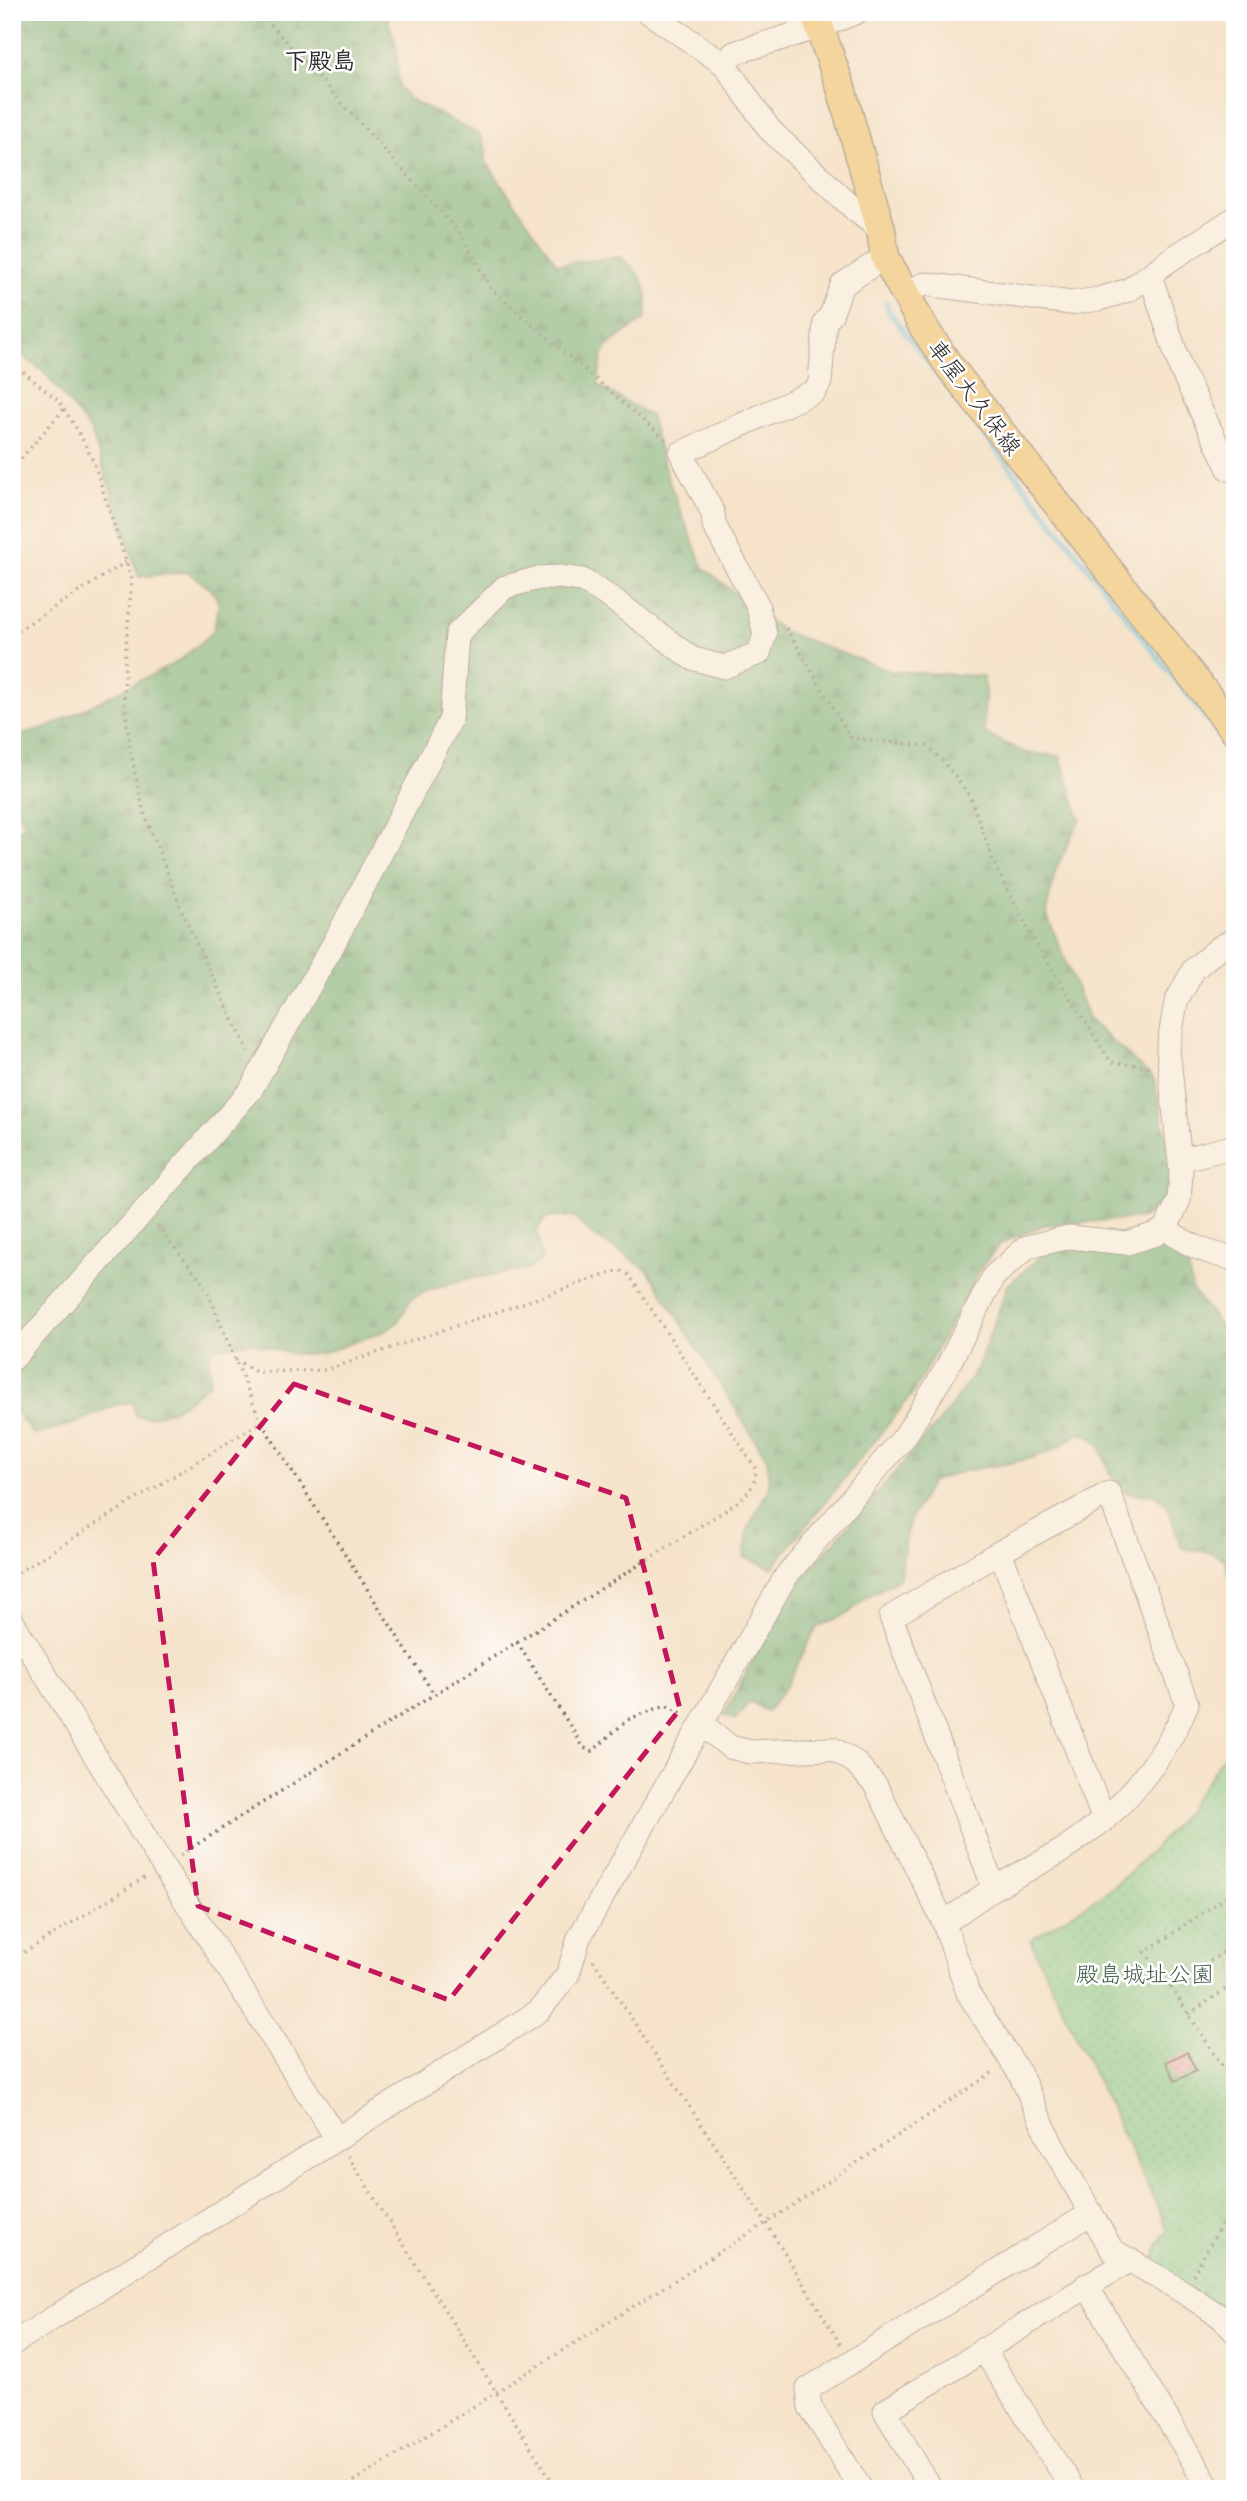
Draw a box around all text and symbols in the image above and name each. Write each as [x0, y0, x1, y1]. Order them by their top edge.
district label: 下殿島 [284, 45, 356, 75]
street label: 車屋大久保線 [922, 333, 1028, 461]
park label: 殿島城址公園 [1076, 1959, 1214, 1988]

